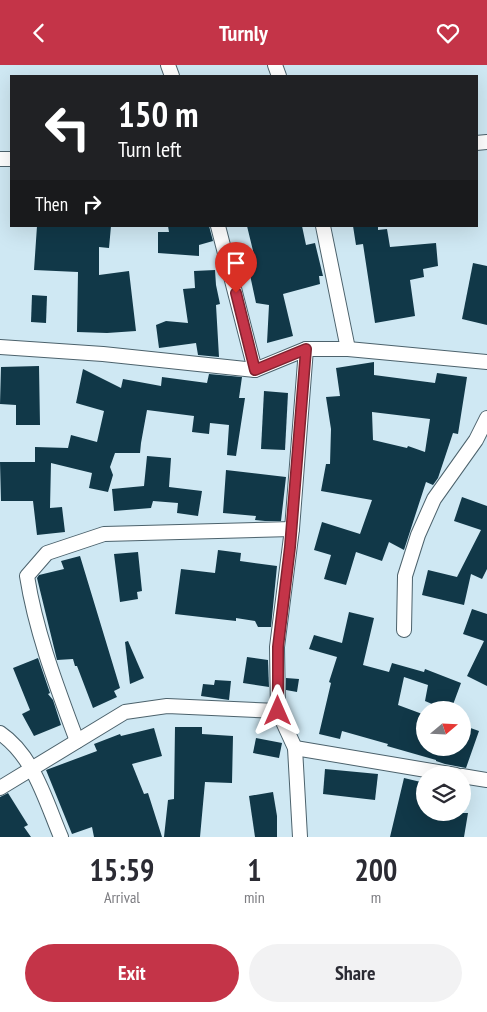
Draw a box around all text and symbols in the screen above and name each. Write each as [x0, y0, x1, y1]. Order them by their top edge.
icon: back [25, 19, 53, 47]
text: Turnly [219, 19, 268, 47]
icon: heart [434, 19, 462, 47]
text: 150 m [118, 91, 199, 137]
icon: left [35, 95, 100, 160]
text: Turn left [118, 135, 182, 163]
icon: right [78, 190, 106, 218]
text: Then [35, 192, 68, 216]
pin [215, 242, 257, 293]
icon: arrive [222, 249, 250, 277]
position arrow [251, 684, 303, 736]
north arrow [416, 701, 471, 756]
map controls [416, 701, 471, 821]
button: layers [416, 766, 471, 821]
text: 15:59 [90, 850, 154, 889]
text: 1 [247, 850, 262, 889]
text: 200 [354, 850, 397, 889]
text: Arrival [104, 887, 140, 907]
text: min [244, 887, 265, 907]
text: m [371, 887, 381, 907]
button: Exit [25, 944, 239, 1002]
button: Share [249, 944, 462, 1002]

